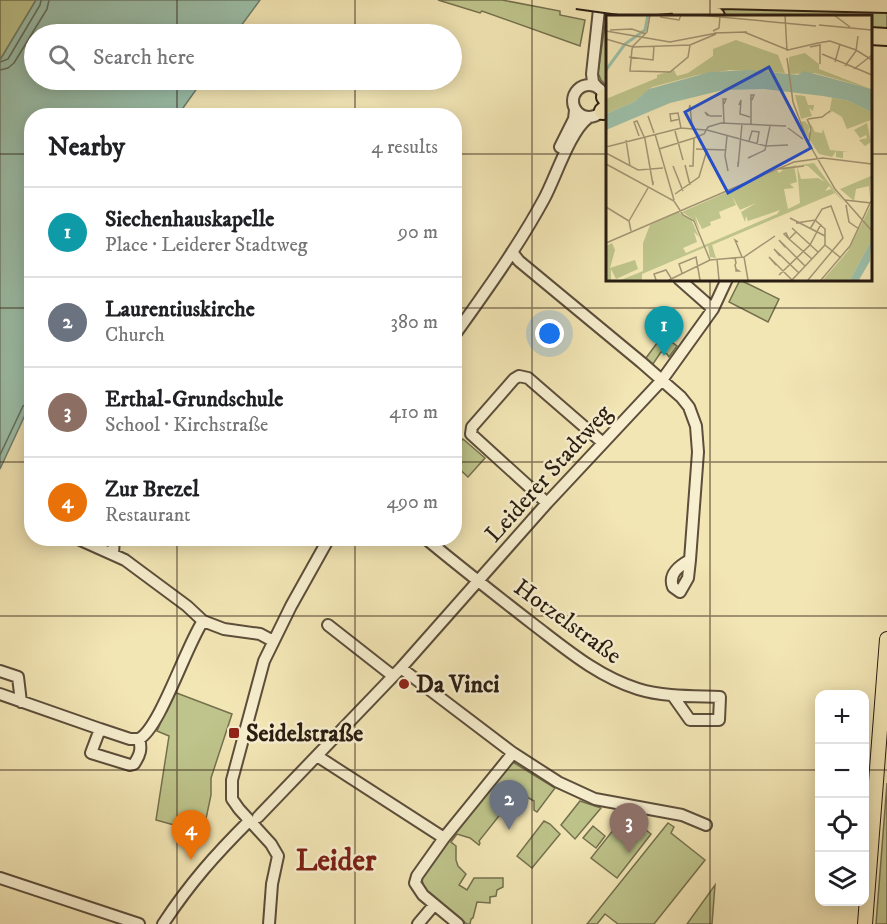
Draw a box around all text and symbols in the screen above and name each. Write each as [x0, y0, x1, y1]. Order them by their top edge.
inset map [606, 15, 872, 280]
search box [24, 24, 462, 90]
icon: search [45, 41, 78, 74]
text: Search here [93, 44, 195, 71]
text: Nearby [48, 131, 125, 164]
text: 4 results [371, 135, 438, 160]
text: Siechenhauskapelle [105, 206, 274, 233]
text: 1 [64, 220, 71, 245]
text: 90 m [398, 220, 438, 245]
text: Place · Leiderer Stadtweg [105, 233, 307, 258]
text: Laurentiuskirche [105, 296, 255, 323]
pin: 1 [644, 306, 684, 356]
text: 2 [63, 310, 72, 335]
text: 380 m [390, 310, 438, 335]
your location [535, 319, 564, 348]
text: Church [105, 323, 165, 348]
text: Erthal-Grundschule [105, 386, 283, 413]
street label: Leiderer Stadtweg [479, 398, 619, 549]
text: 3 [64, 400, 71, 425]
text: 410 m [389, 400, 438, 425]
text: School · Kirchstraße [105, 413, 268, 438]
text: Zur Brezel [105, 476, 199, 503]
text: 4 [62, 490, 73, 515]
text: 490 m [386, 490, 438, 515]
text: Restaurant [105, 503, 190, 528]
street label: Hotzelstraße [508, 573, 627, 671]
place label: Da Vinci [416, 670, 499, 700]
marker: Da Vinci [397, 677, 411, 691]
map controls [815, 690, 869, 906]
button: + [815, 690, 869, 744]
place label: Seidelstraße [246, 719, 363, 749]
marker: Seidelstraße [227, 726, 241, 740]
button: − [815, 744, 869, 798]
pin: 2 [490, 780, 528, 830]
button: locate [815, 798, 869, 852]
pin: 3 [610, 804, 648, 853]
pin: 4 [172, 810, 210, 860]
district label: Leider [296, 843, 377, 880]
button: layers [815, 852, 869, 906]

